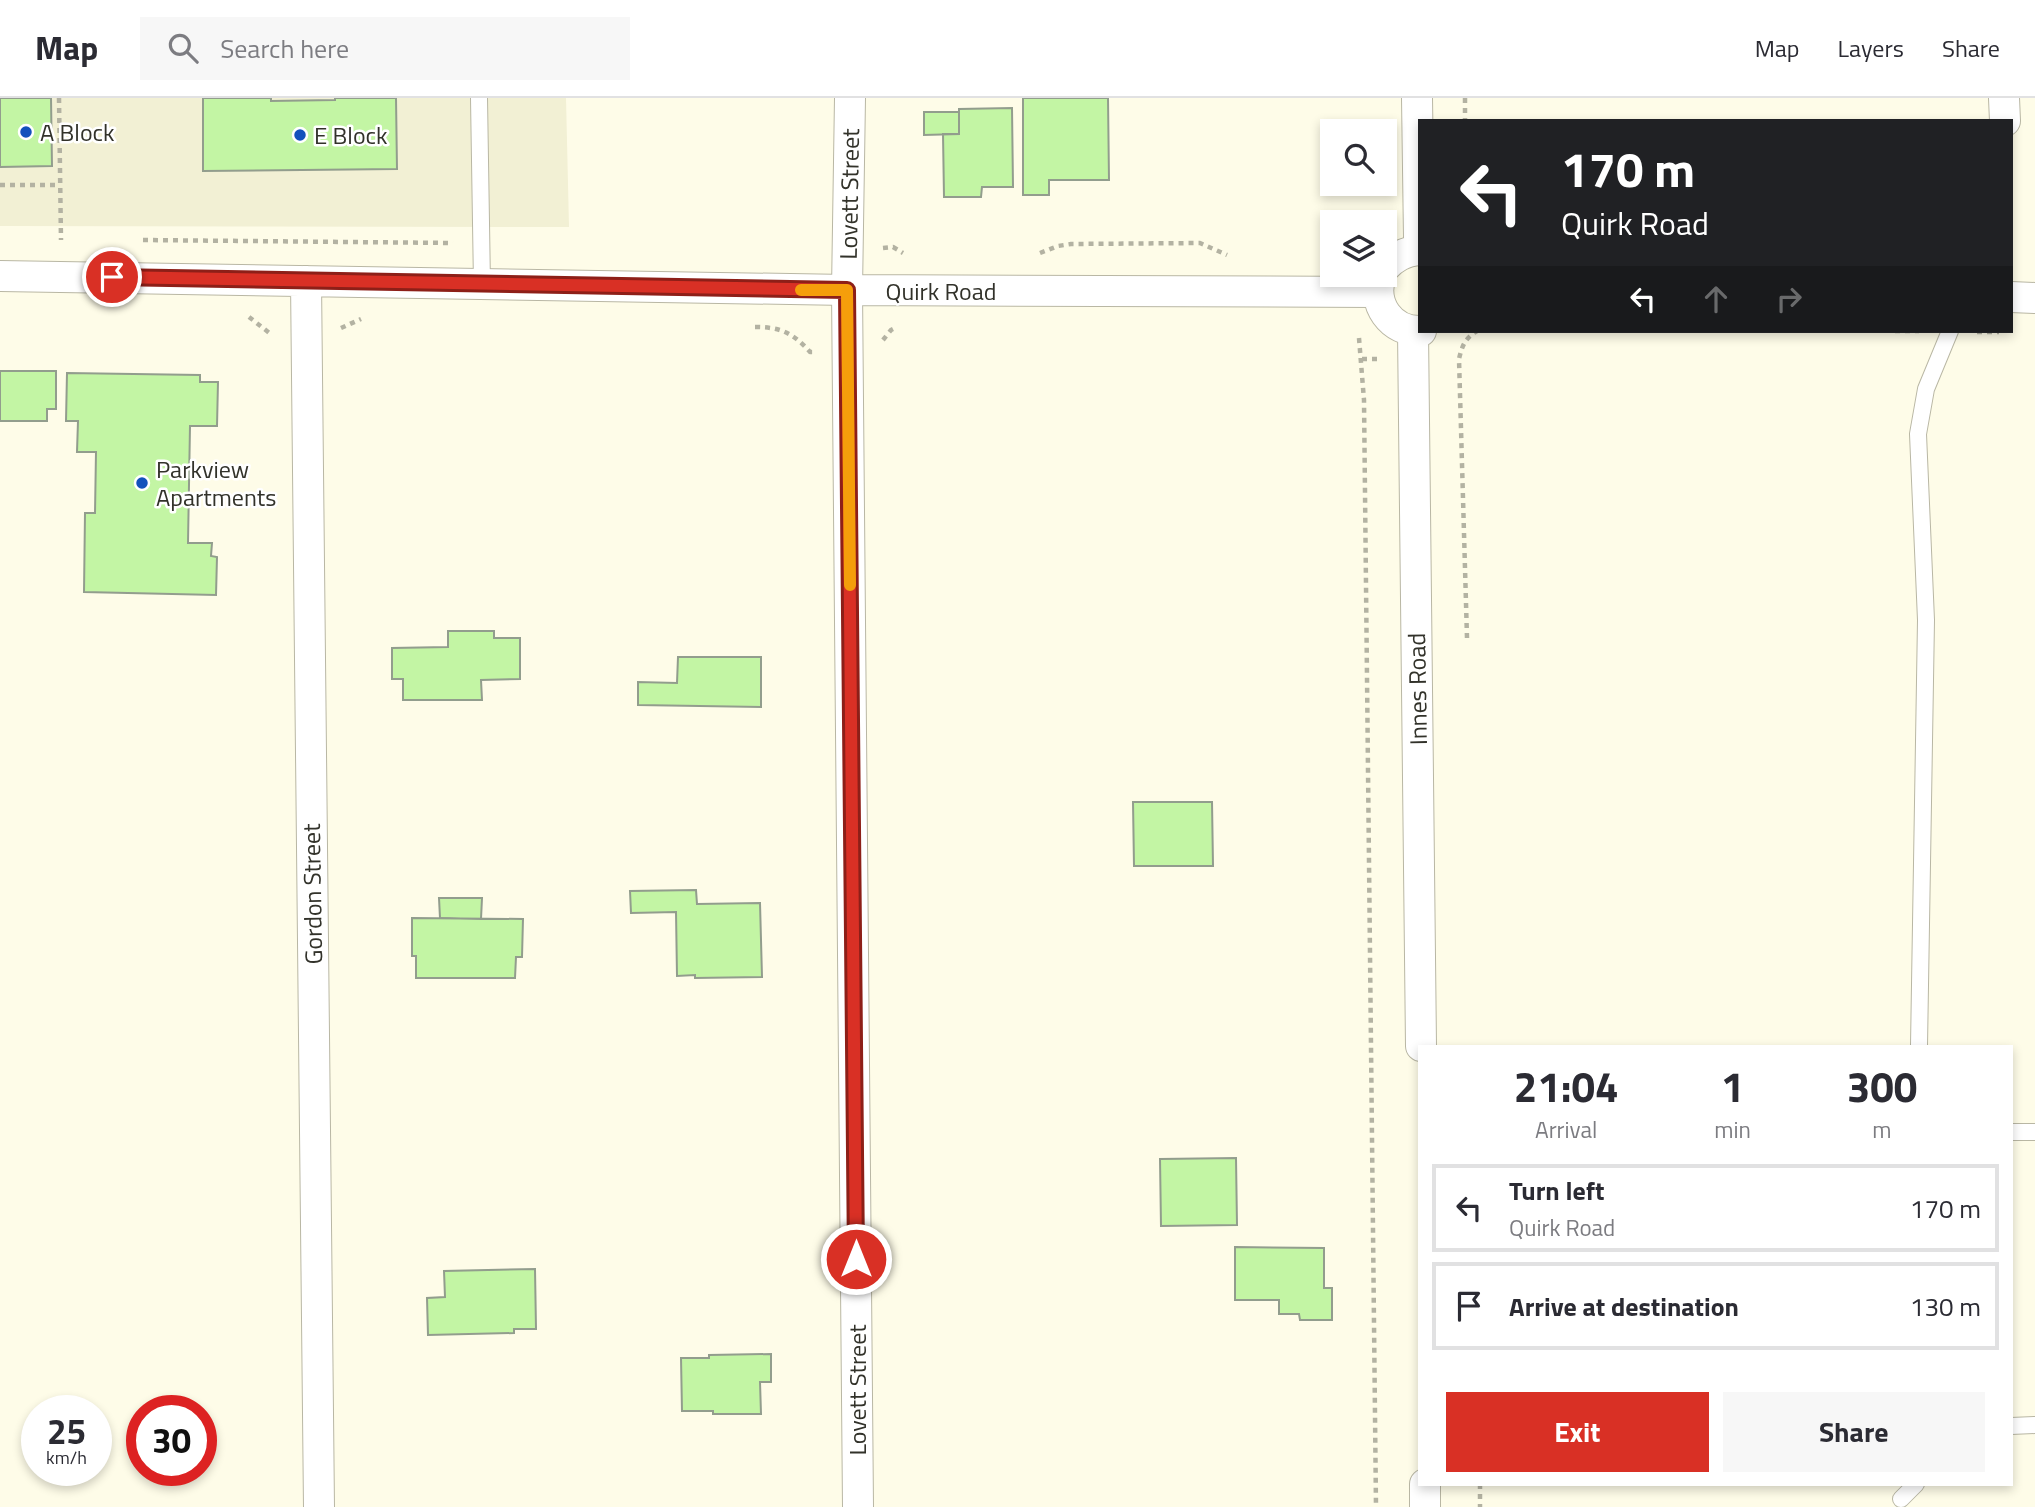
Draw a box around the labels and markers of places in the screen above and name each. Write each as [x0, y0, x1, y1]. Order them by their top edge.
place label: A Block [40, 114, 115, 150]
place label: E Block [314, 117, 388, 153]
marker: A Block [18, 124, 34, 140]
marker: E Block [292, 127, 308, 143]
pin [82, 247, 142, 307]
place label: Parkview Apartments [156, 451, 276, 515]
marker: Parkview Apartments [134, 475, 150, 491]

